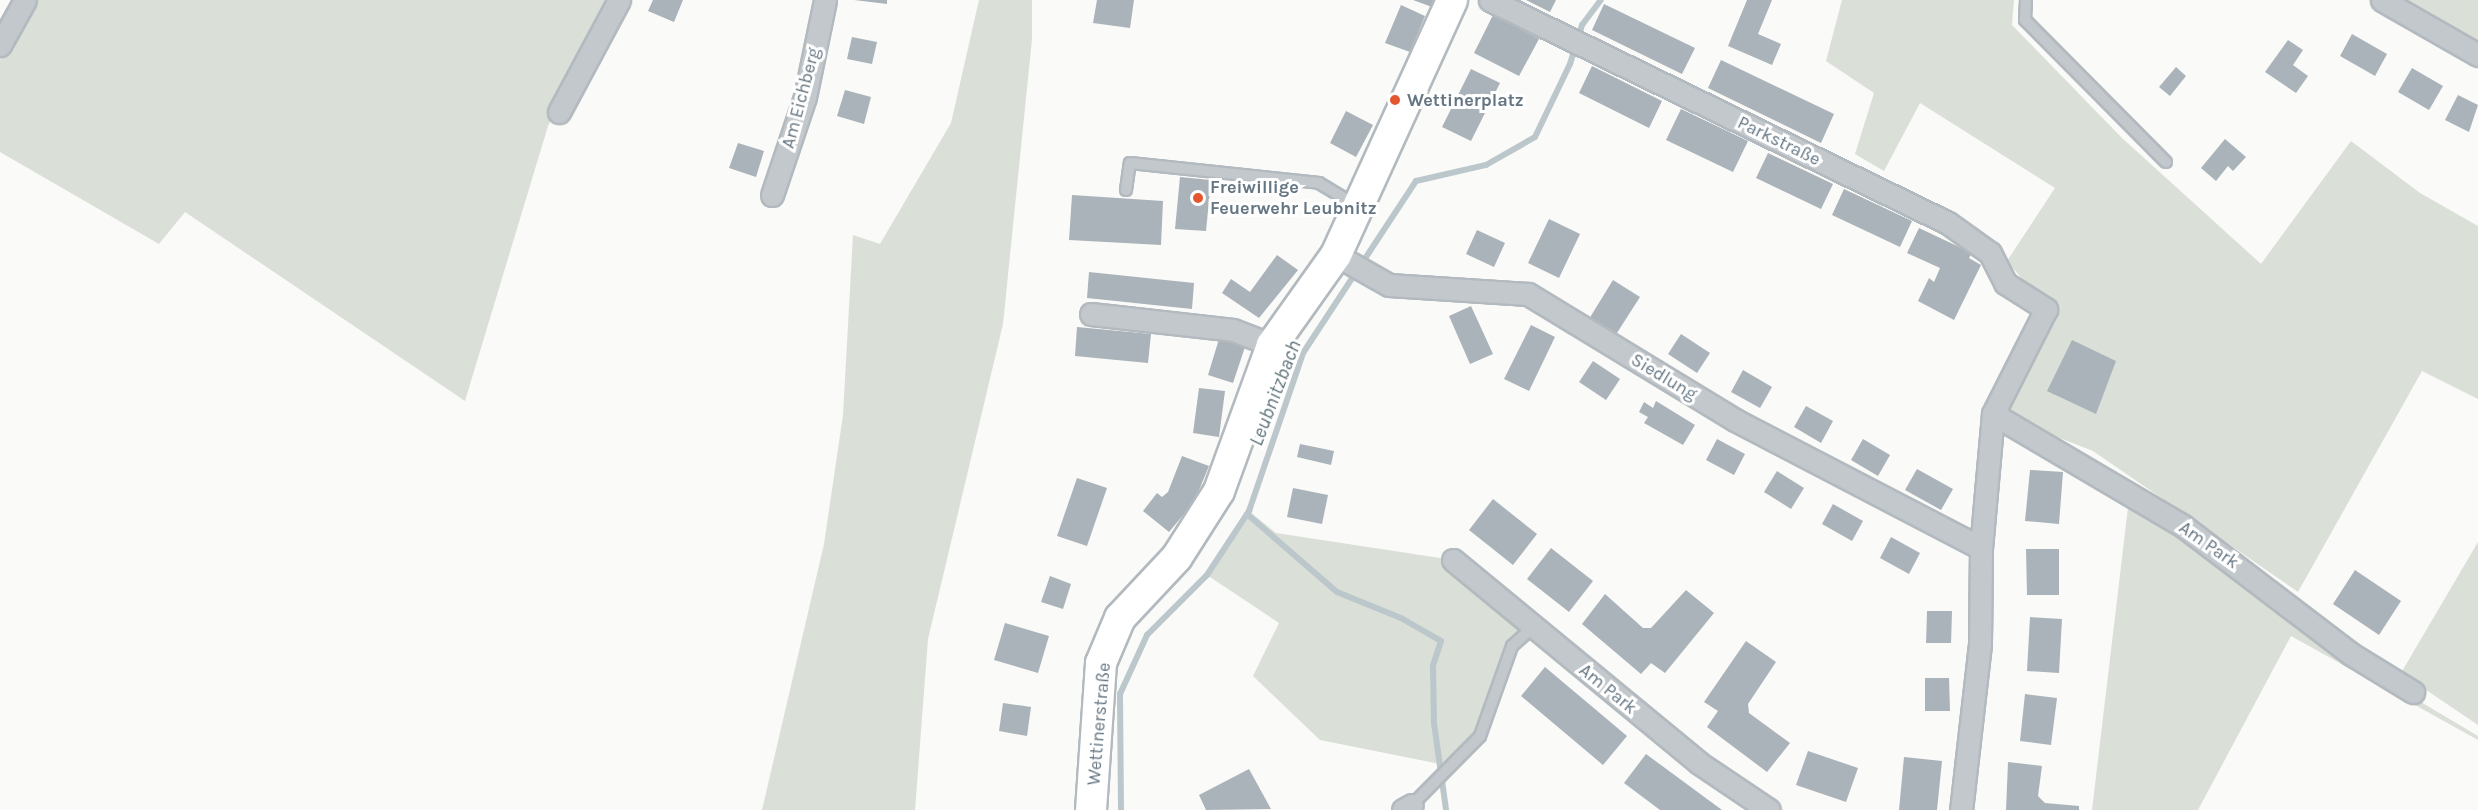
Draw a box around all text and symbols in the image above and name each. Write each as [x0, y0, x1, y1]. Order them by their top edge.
street label: Am Eichberg [777, 45, 825, 151]
place label: Wettinerplatz [1407, 89, 1524, 111]
marker: Wettinerplatz [1388, 93, 1402, 107]
street label: Parkstraße [1734, 112, 1824, 170]
place label: Freiwillige Feuerwehr Leubnitz [1210, 177, 1377, 219]
marker: Freiwillige Feuerwehr Leubnitz [1191, 191, 1205, 205]
water label: Leubnitzbach [1244, 337, 1306, 449]
street label: Siedlung [1627, 349, 1701, 405]
street label: Am Park [2175, 517, 2243, 573]
street label: Am Park [1575, 659, 1641, 719]
street label: Wettinerstraße [1083, 662, 1115, 786]

